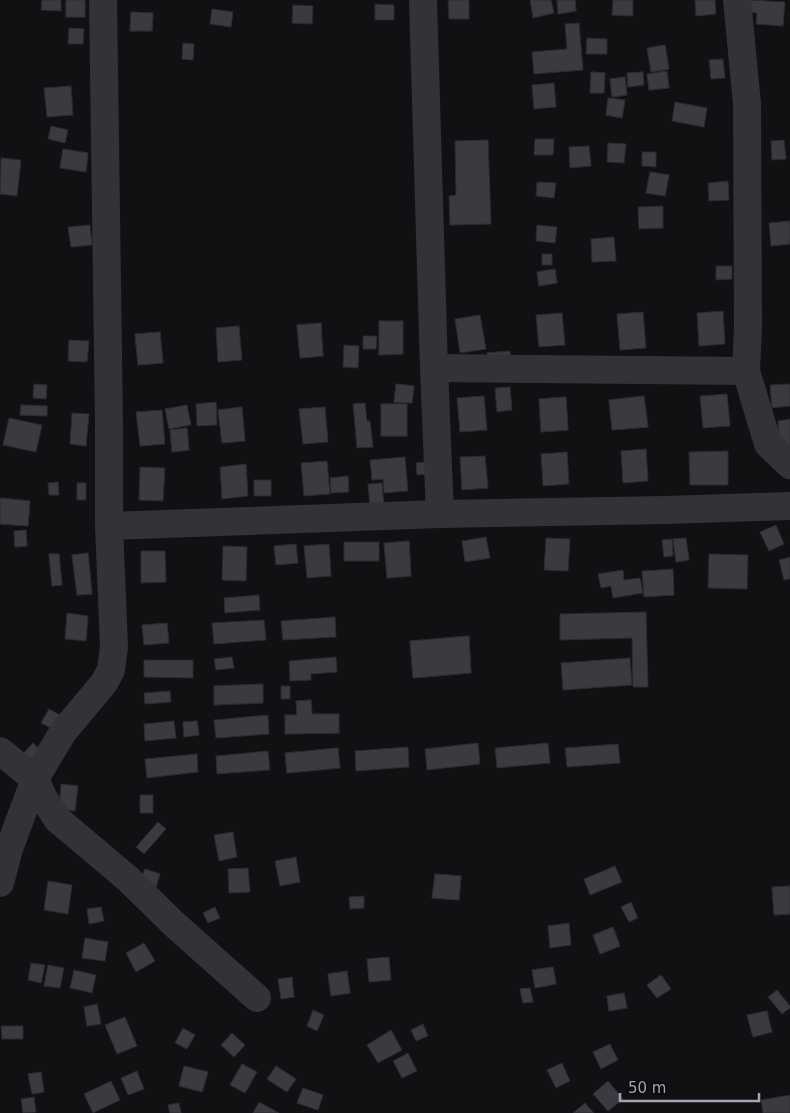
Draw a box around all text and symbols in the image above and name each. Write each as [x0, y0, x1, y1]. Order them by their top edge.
scale bar [620, 1070, 759, 1102]
text: 50 m [628, 1079, 666, 1097]

